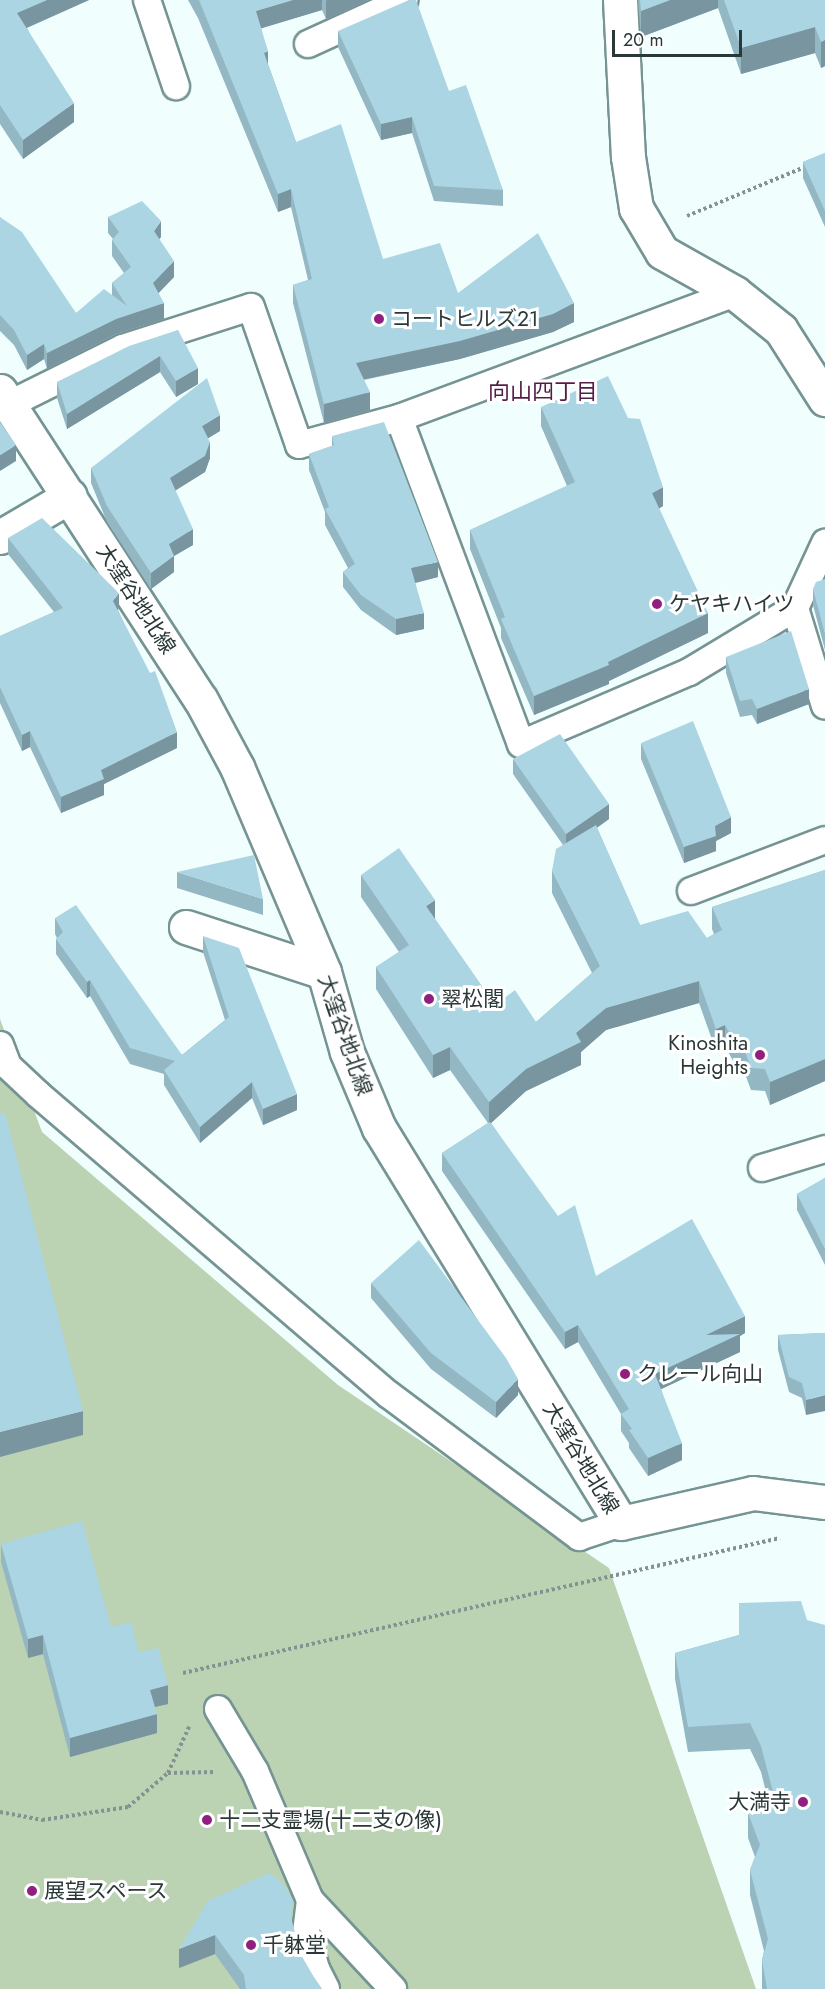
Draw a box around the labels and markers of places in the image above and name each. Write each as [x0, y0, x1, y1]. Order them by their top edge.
place label: コートヒルズ21 [391, 306, 538, 332]
marker: コートヒルズ21 [372, 312, 386, 326]
place label: ケヤキハイツ [669, 591, 795, 617]
marker: ケヤキハイツ [650, 597, 664, 611]
place label: 翠松閣 [441, 986, 504, 1012]
marker: 翠松閣 [422, 992, 436, 1006]
place label: Kinoshita Heights [668, 1030, 748, 1080]
marker: Kinoshita Heights [753, 1048, 767, 1062]
place label: クレール向山 [637, 1361, 763, 1387]
marker: クレール向山 [618, 1367, 632, 1381]
place label: 大満寺 [728, 1789, 791, 1815]
marker: 大満寺 [796, 1795, 810, 1809]
place label: 十二支霊場(十二支の像) [219, 1807, 442, 1833]
marker: 十二支霊場(十二支の像) [200, 1813, 214, 1827]
place label: 展望スペース [44, 1878, 170, 1904]
marker: 展望スペース [25, 1884, 39, 1898]
place label: 千躰堂 [263, 1932, 326, 1958]
marker: 千躰堂 [244, 1938, 258, 1952]

